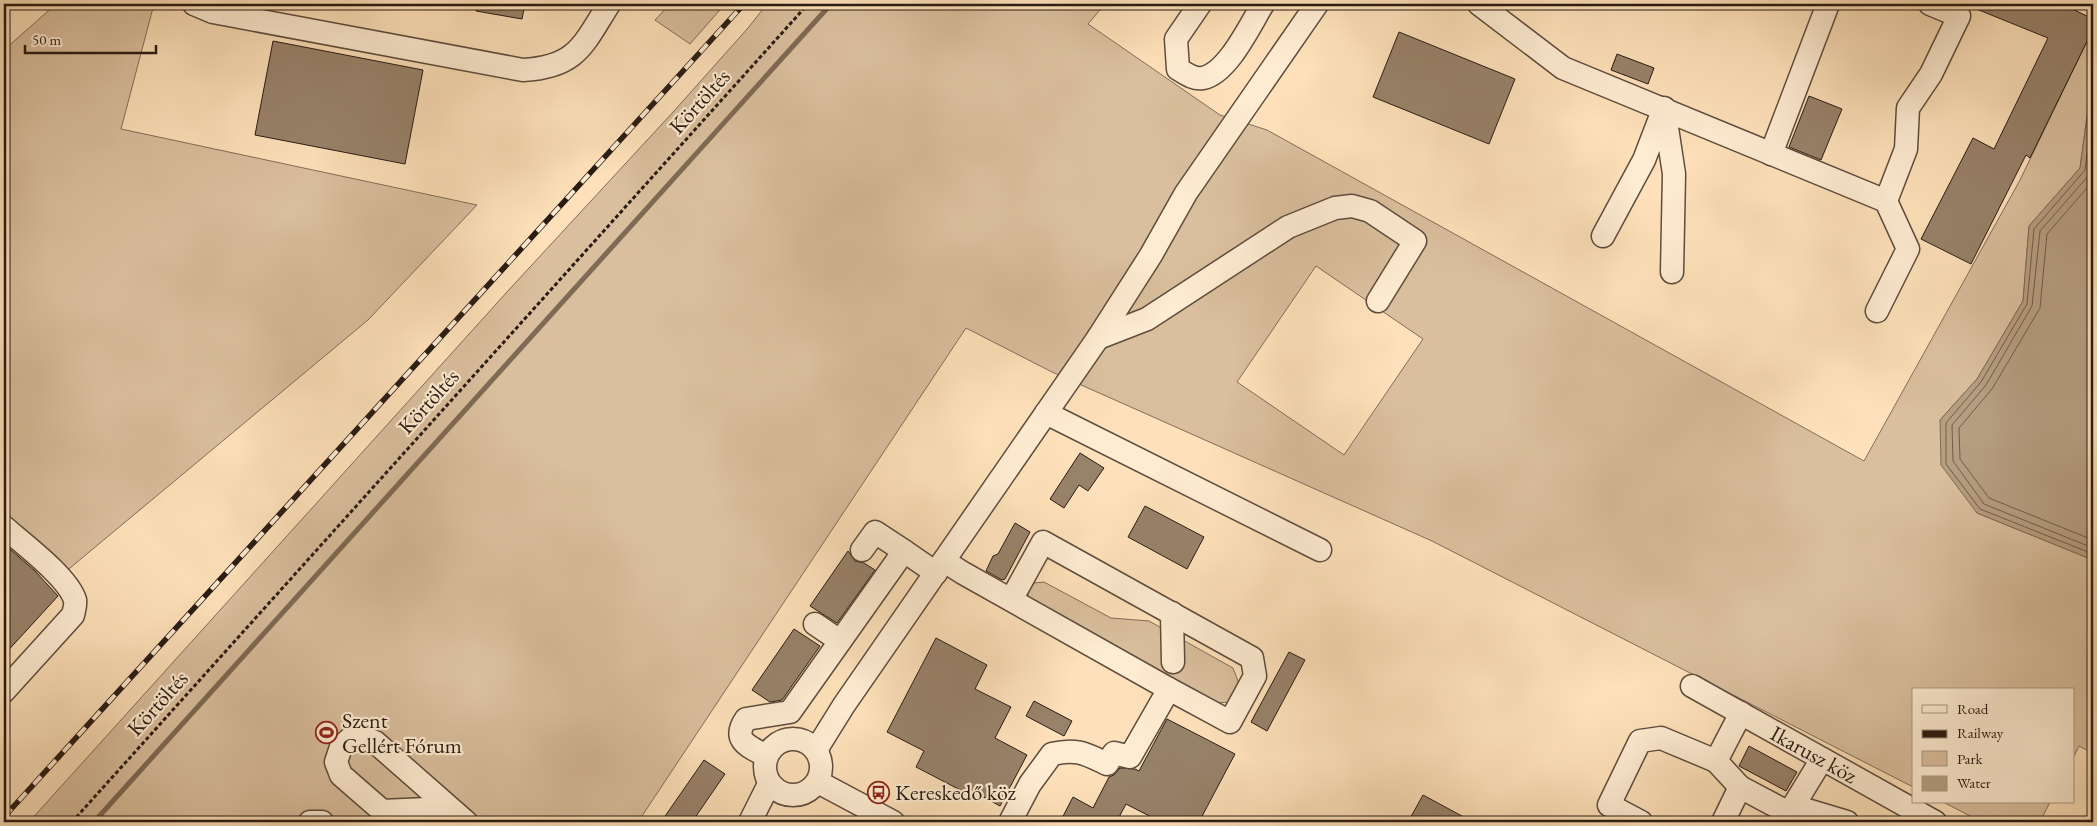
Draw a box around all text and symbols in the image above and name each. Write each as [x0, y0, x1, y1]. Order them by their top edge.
scale bar [25, 22, 156, 54]
text: 50 m [32, 30, 61, 49]
street label: Körtöltés [662, 62, 736, 140]
street label: Körtöltés [391, 362, 465, 440]
street label: Körtöltés [120, 664, 194, 742]
legend [1912, 688, 2074, 804]
text: Road [1957, 699, 1989, 718]
place label: Szent Gellért Fórum [342, 706, 462, 760]
street label: Ikarusz köz [1765, 719, 1863, 790]
sports icon: Szent Gellért Fórum [314, 721, 338, 745]
text: Railway [1957, 723, 2004, 742]
text: Park [1957, 749, 1984, 768]
text: Water [1957, 773, 1991, 792]
place label: Kereskedő köz [895, 778, 1017, 807]
bus stop icon: Kereskedő köz [867, 780, 891, 804]

